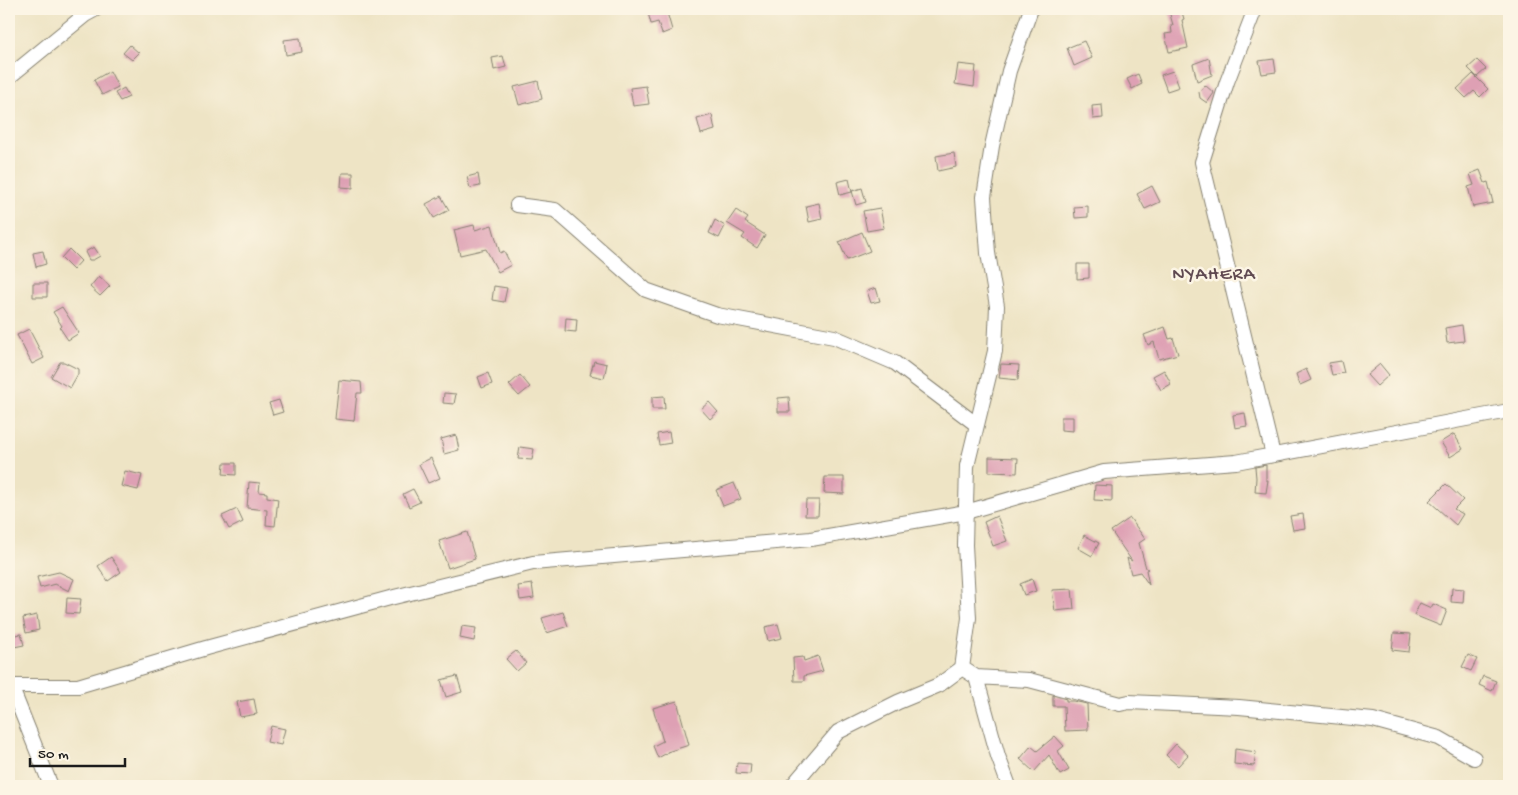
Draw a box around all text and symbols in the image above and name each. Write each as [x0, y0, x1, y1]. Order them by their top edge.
district label: NYAHERA [1172, 264, 1256, 287]
scale bar [30, 735, 125, 767]
text: 50 m [38, 746, 69, 764]

